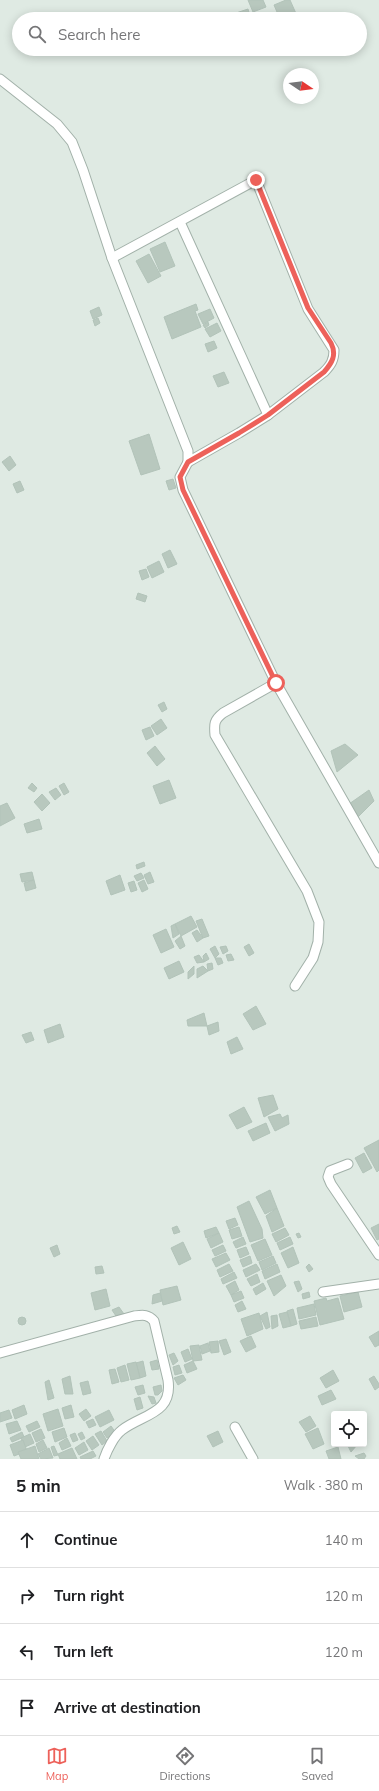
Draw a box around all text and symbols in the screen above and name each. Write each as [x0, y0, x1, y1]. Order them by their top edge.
search box [12, 12, 367, 56]
icon: search [26, 23, 48, 45]
text: Search here [58, 25, 140, 44]
north arrow [283, 68, 319, 104]
route end [247, 171, 265, 189]
route start [267, 674, 285, 692]
map controls [331, 1411, 367, 1447]
button: locate [331, 1411, 367, 1447]
text: 5 min [16, 1475, 61, 1496]
text: Walk · 380 m [284, 1477, 363, 1493]
icon: ahead [16, 1529, 38, 1551]
text: Continue [54, 1530, 117, 1549]
text: 140 m [325, 1532, 363, 1548]
icon: right [16, 1585, 38, 1607]
text: Turn right [54, 1586, 124, 1605]
text: 120 m [325, 1588, 363, 1604]
icon: left [16, 1641, 38, 1663]
text: Turn left [54, 1642, 113, 1661]
text: 120 m [325, 1644, 363, 1660]
icon: arrive [16, 1697, 38, 1719]
text: Arrive at destination [54, 1698, 201, 1717]
tab: Map [46, 1745, 68, 1783]
tab: Directions [160, 1745, 210, 1783]
tab: Saved [302, 1745, 333, 1783]

